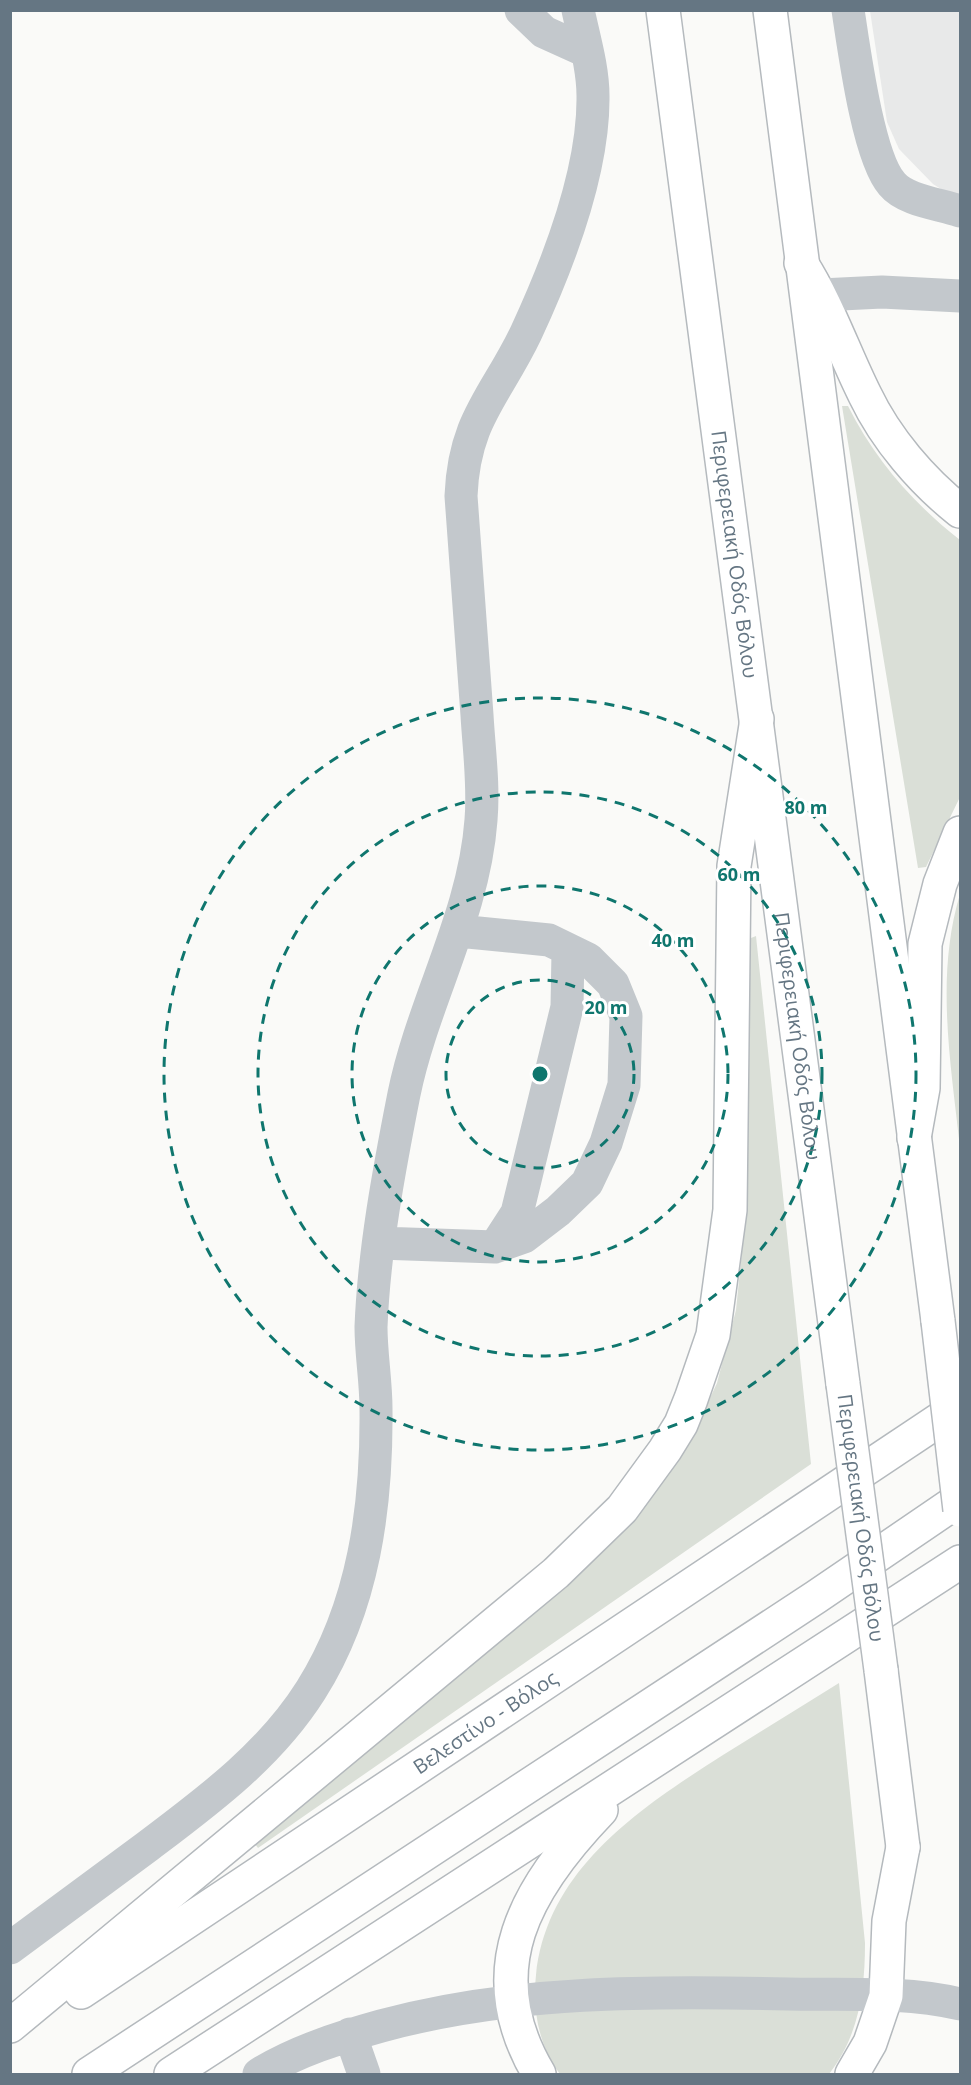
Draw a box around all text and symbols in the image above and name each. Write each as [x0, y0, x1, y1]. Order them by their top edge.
street label: Περιφερειακή Οδός Βόλου [705, 429, 764, 680]
text: 80 m [785, 795, 827, 819]
text: 60 m [718, 862, 760, 886]
street label: Περιφερειακή Οδός Βόλου [768, 911, 828, 1162]
text: 40 m [652, 928, 694, 952]
text: 20 m [585, 995, 627, 1019]
centre of rings [530, 1064, 550, 1084]
street label: Περιφερειακή Οδός Βόλου [831, 1392, 891, 1643]
street label: Βελεστίνο - Βόλος [408, 1664, 563, 1780]

